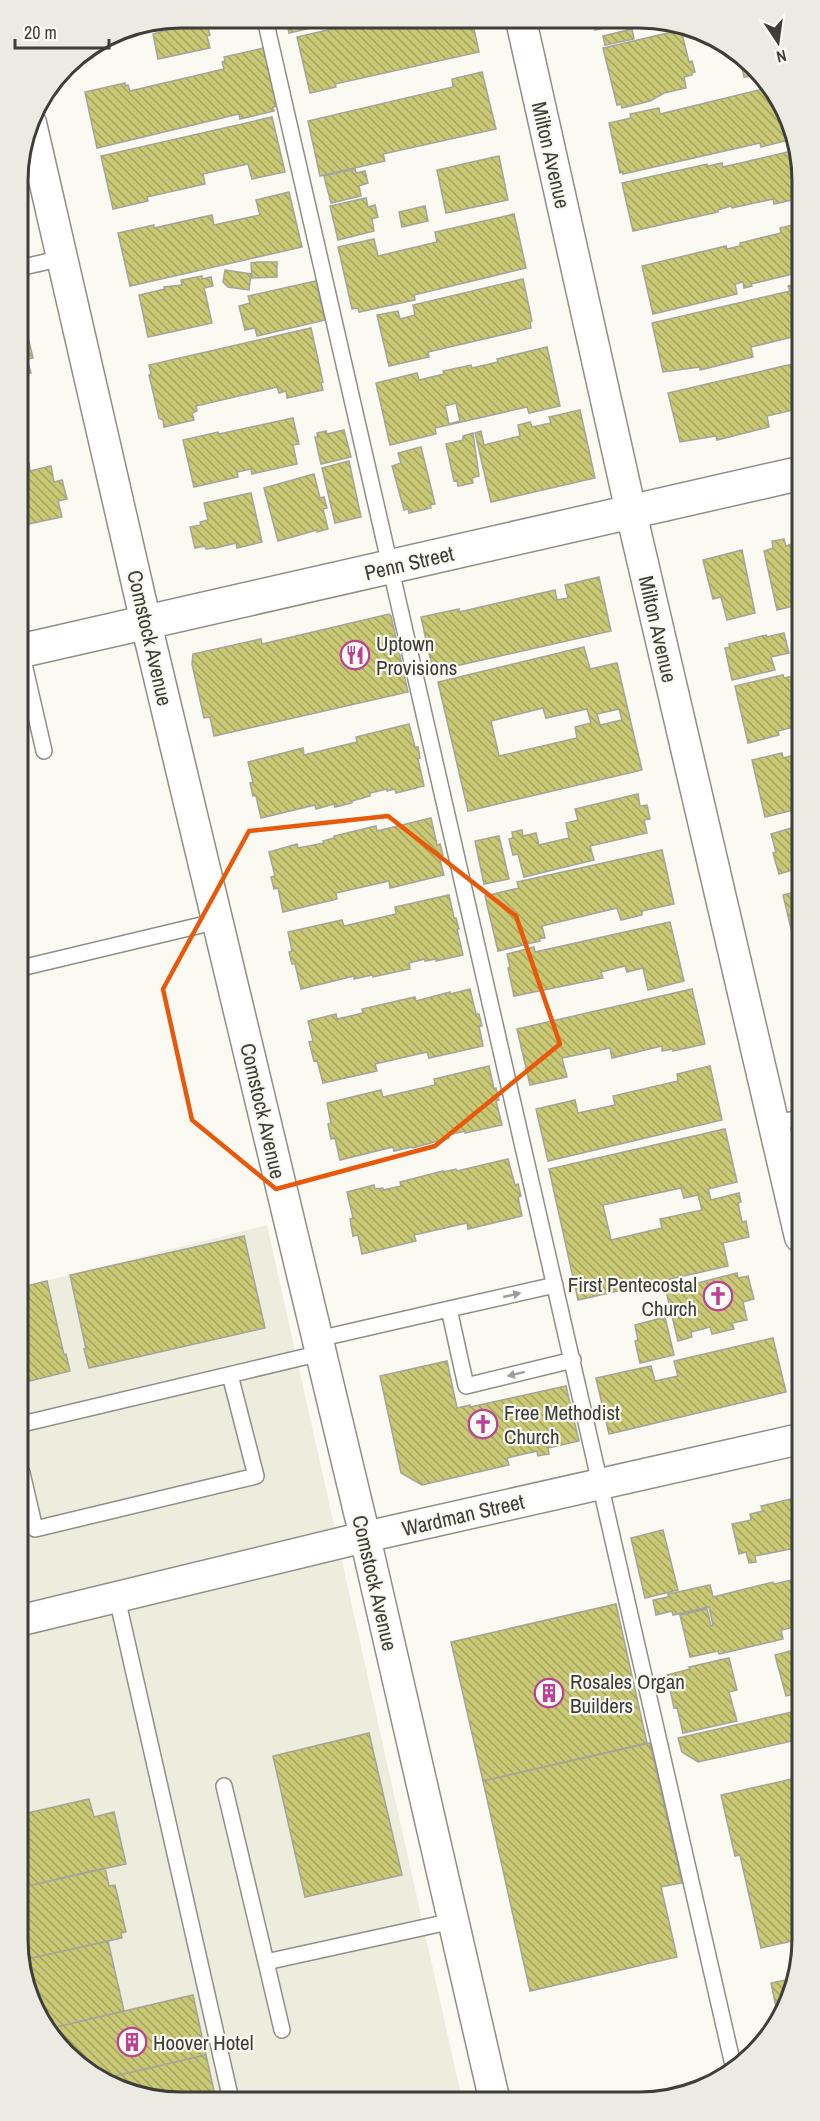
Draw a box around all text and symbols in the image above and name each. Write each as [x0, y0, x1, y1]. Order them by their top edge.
scale bar [15, 12, 110, 50]
north arrow [748, 12, 808, 72]
text: 20 m [24, 20, 57, 45]
text: N [774, 45, 788, 68]
street label: Milton Avenue [525, 99, 577, 211]
street label: Penn Street [361, 539, 457, 587]
street label: Comstock Avenue [120, 567, 180, 709]
street label: Milton Avenue [632, 573, 684, 685]
place label: Uptown Provisions [376, 629, 457, 682]
restaurant icon: Uptown Provisions [339, 639, 371, 671]
street label: Comstock Avenue [233, 1040, 293, 1182]
place label: First Pentecostal Church [568, 1270, 697, 1323]
church icon: First Pentecostal Church [702, 1280, 734, 1312]
one-way arrow [503, 1289, 521, 1299]
one-way arrow [507, 1369, 525, 1379]
place label: Free Methodist Church [504, 1398, 620, 1451]
church icon: Free Methodist Church [467, 1408, 499, 1440]
street label: Wardman Street [399, 1487, 527, 1543]
street label: Comstock Avenue [345, 1512, 405, 1654]
place label: Rosales Organ Builders [570, 1667, 685, 1720]
building icon: Rosales Organ Builders [533, 1677, 565, 1709]
building icon: Hoover Hotel [116, 2026, 148, 2058]
place label: Hoover Hotel [153, 2028, 254, 2057]

